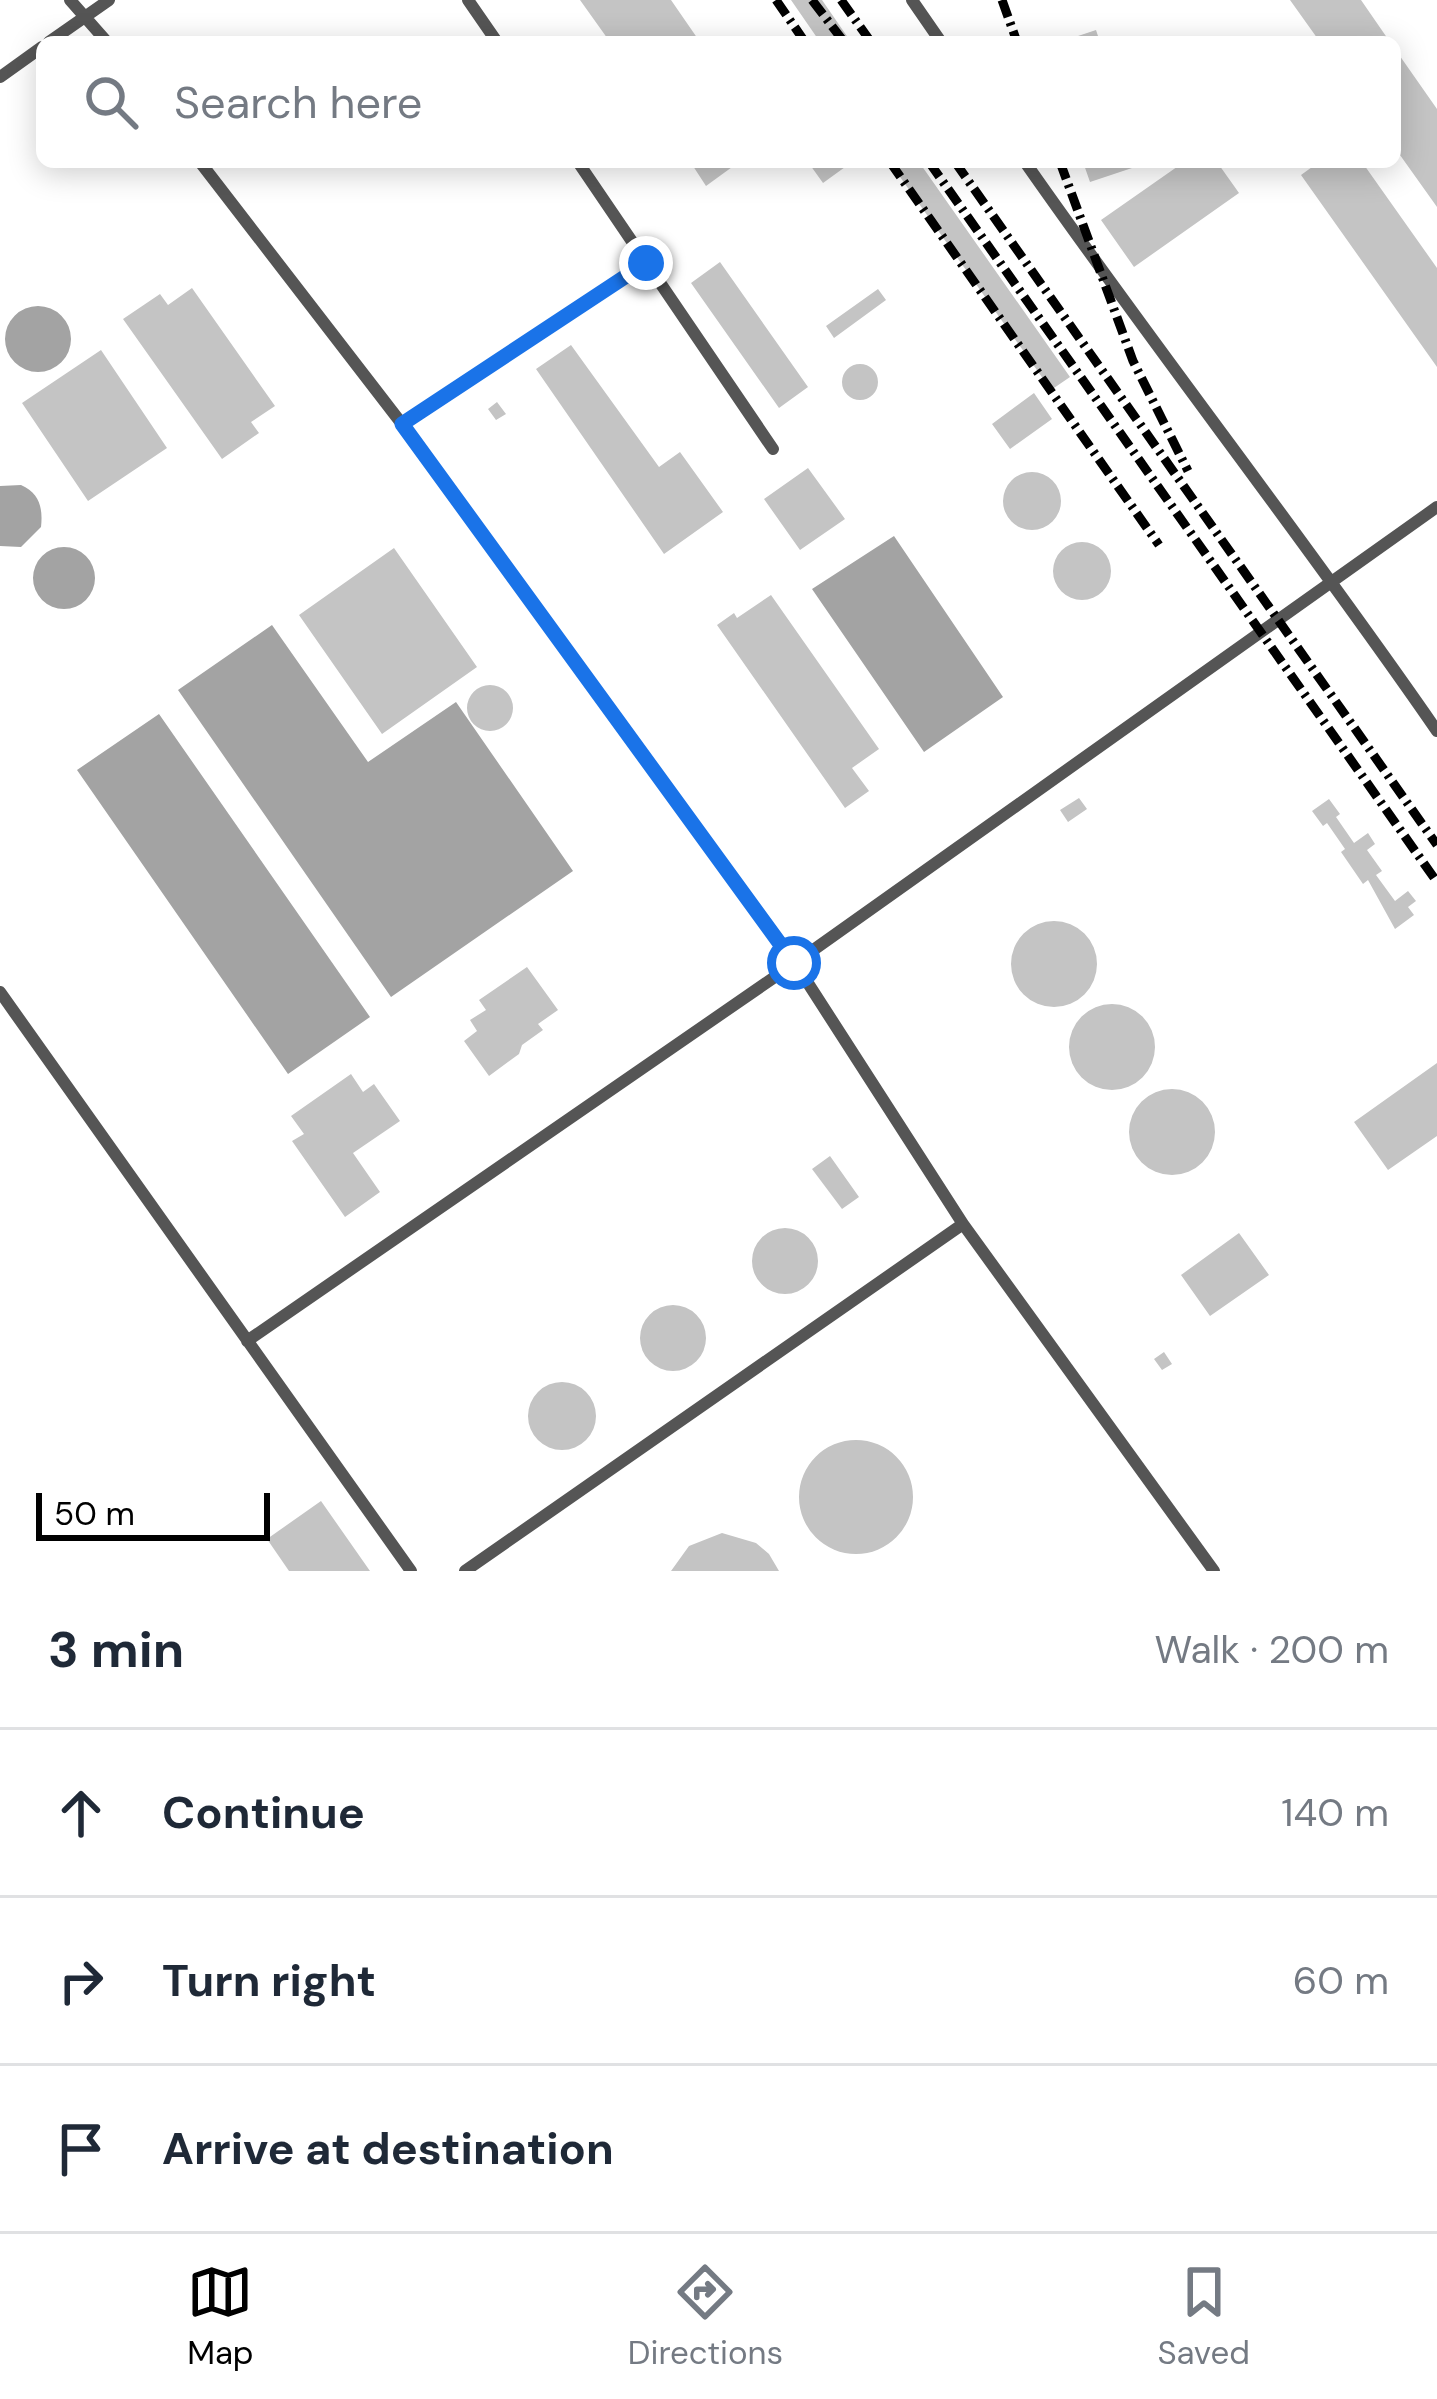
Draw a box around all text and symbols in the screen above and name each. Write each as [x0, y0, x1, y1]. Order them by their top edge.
search box [36, 36, 1401, 168]
icon: search [78, 69, 144, 135]
text: Search here [174, 73, 422, 132]
route end [619, 236, 673, 290]
route start [767, 936, 821, 990]
scale bar [36, 1487, 270, 1540]
text: 50 m [54, 1492, 135, 1535]
text: 3 min [48, 1616, 184, 1683]
text: Walk · 200 m [1155, 1624, 1389, 1675]
icon: ahead [48, 1780, 114, 1846]
text: Continue [162, 1783, 365, 1842]
text: 140 m [1281, 1787, 1389, 1838]
icon: right [48, 1948, 114, 2014]
text: Turn right [162, 1951, 376, 2010]
text: 60 m [1293, 1955, 1389, 2006]
icon: arrive [48, 2116, 114, 2182]
text: Arrive at destination [162, 2119, 614, 2178]
tab: Map [187, 2259, 254, 2374]
tab: Directions [628, 2259, 783, 2374]
tab: Saved [1157, 2259, 1250, 2374]

